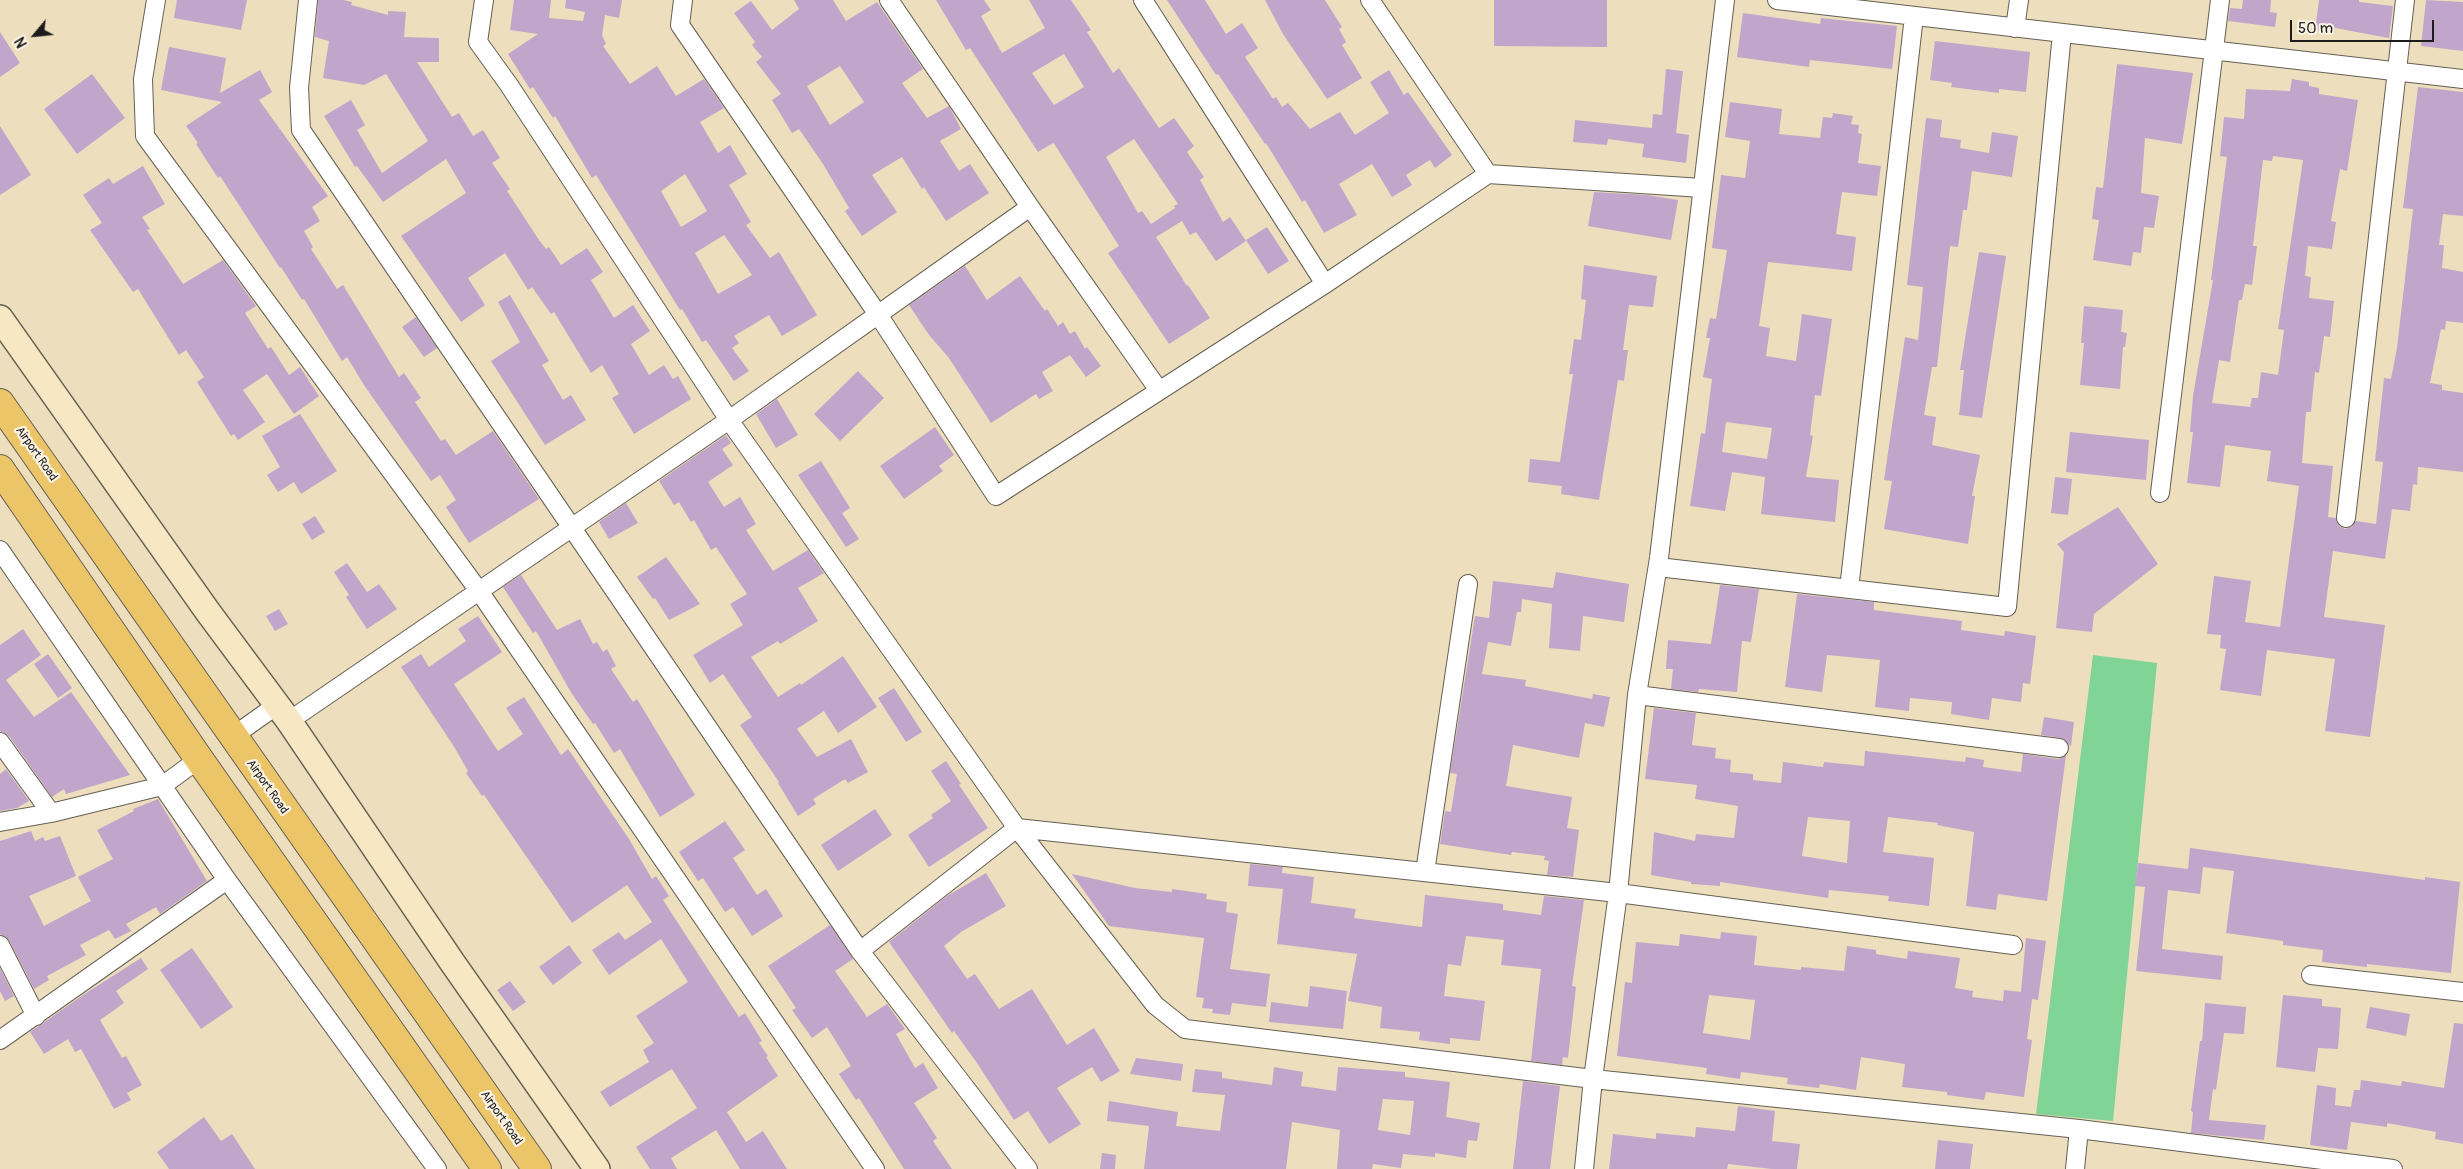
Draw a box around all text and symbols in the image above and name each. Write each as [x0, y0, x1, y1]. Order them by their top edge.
north arrow [10, 10, 60, 60]
scale bar [2293, 10, 2437, 42]
text: 50 m [2298, 19, 2333, 38]
text: N [12, 34, 31, 50]
street label: Airport Road [12, 424, 60, 484]
street label: Airport Road [243, 757, 291, 817]
street label: Airport Road [477, 1088, 525, 1148]

